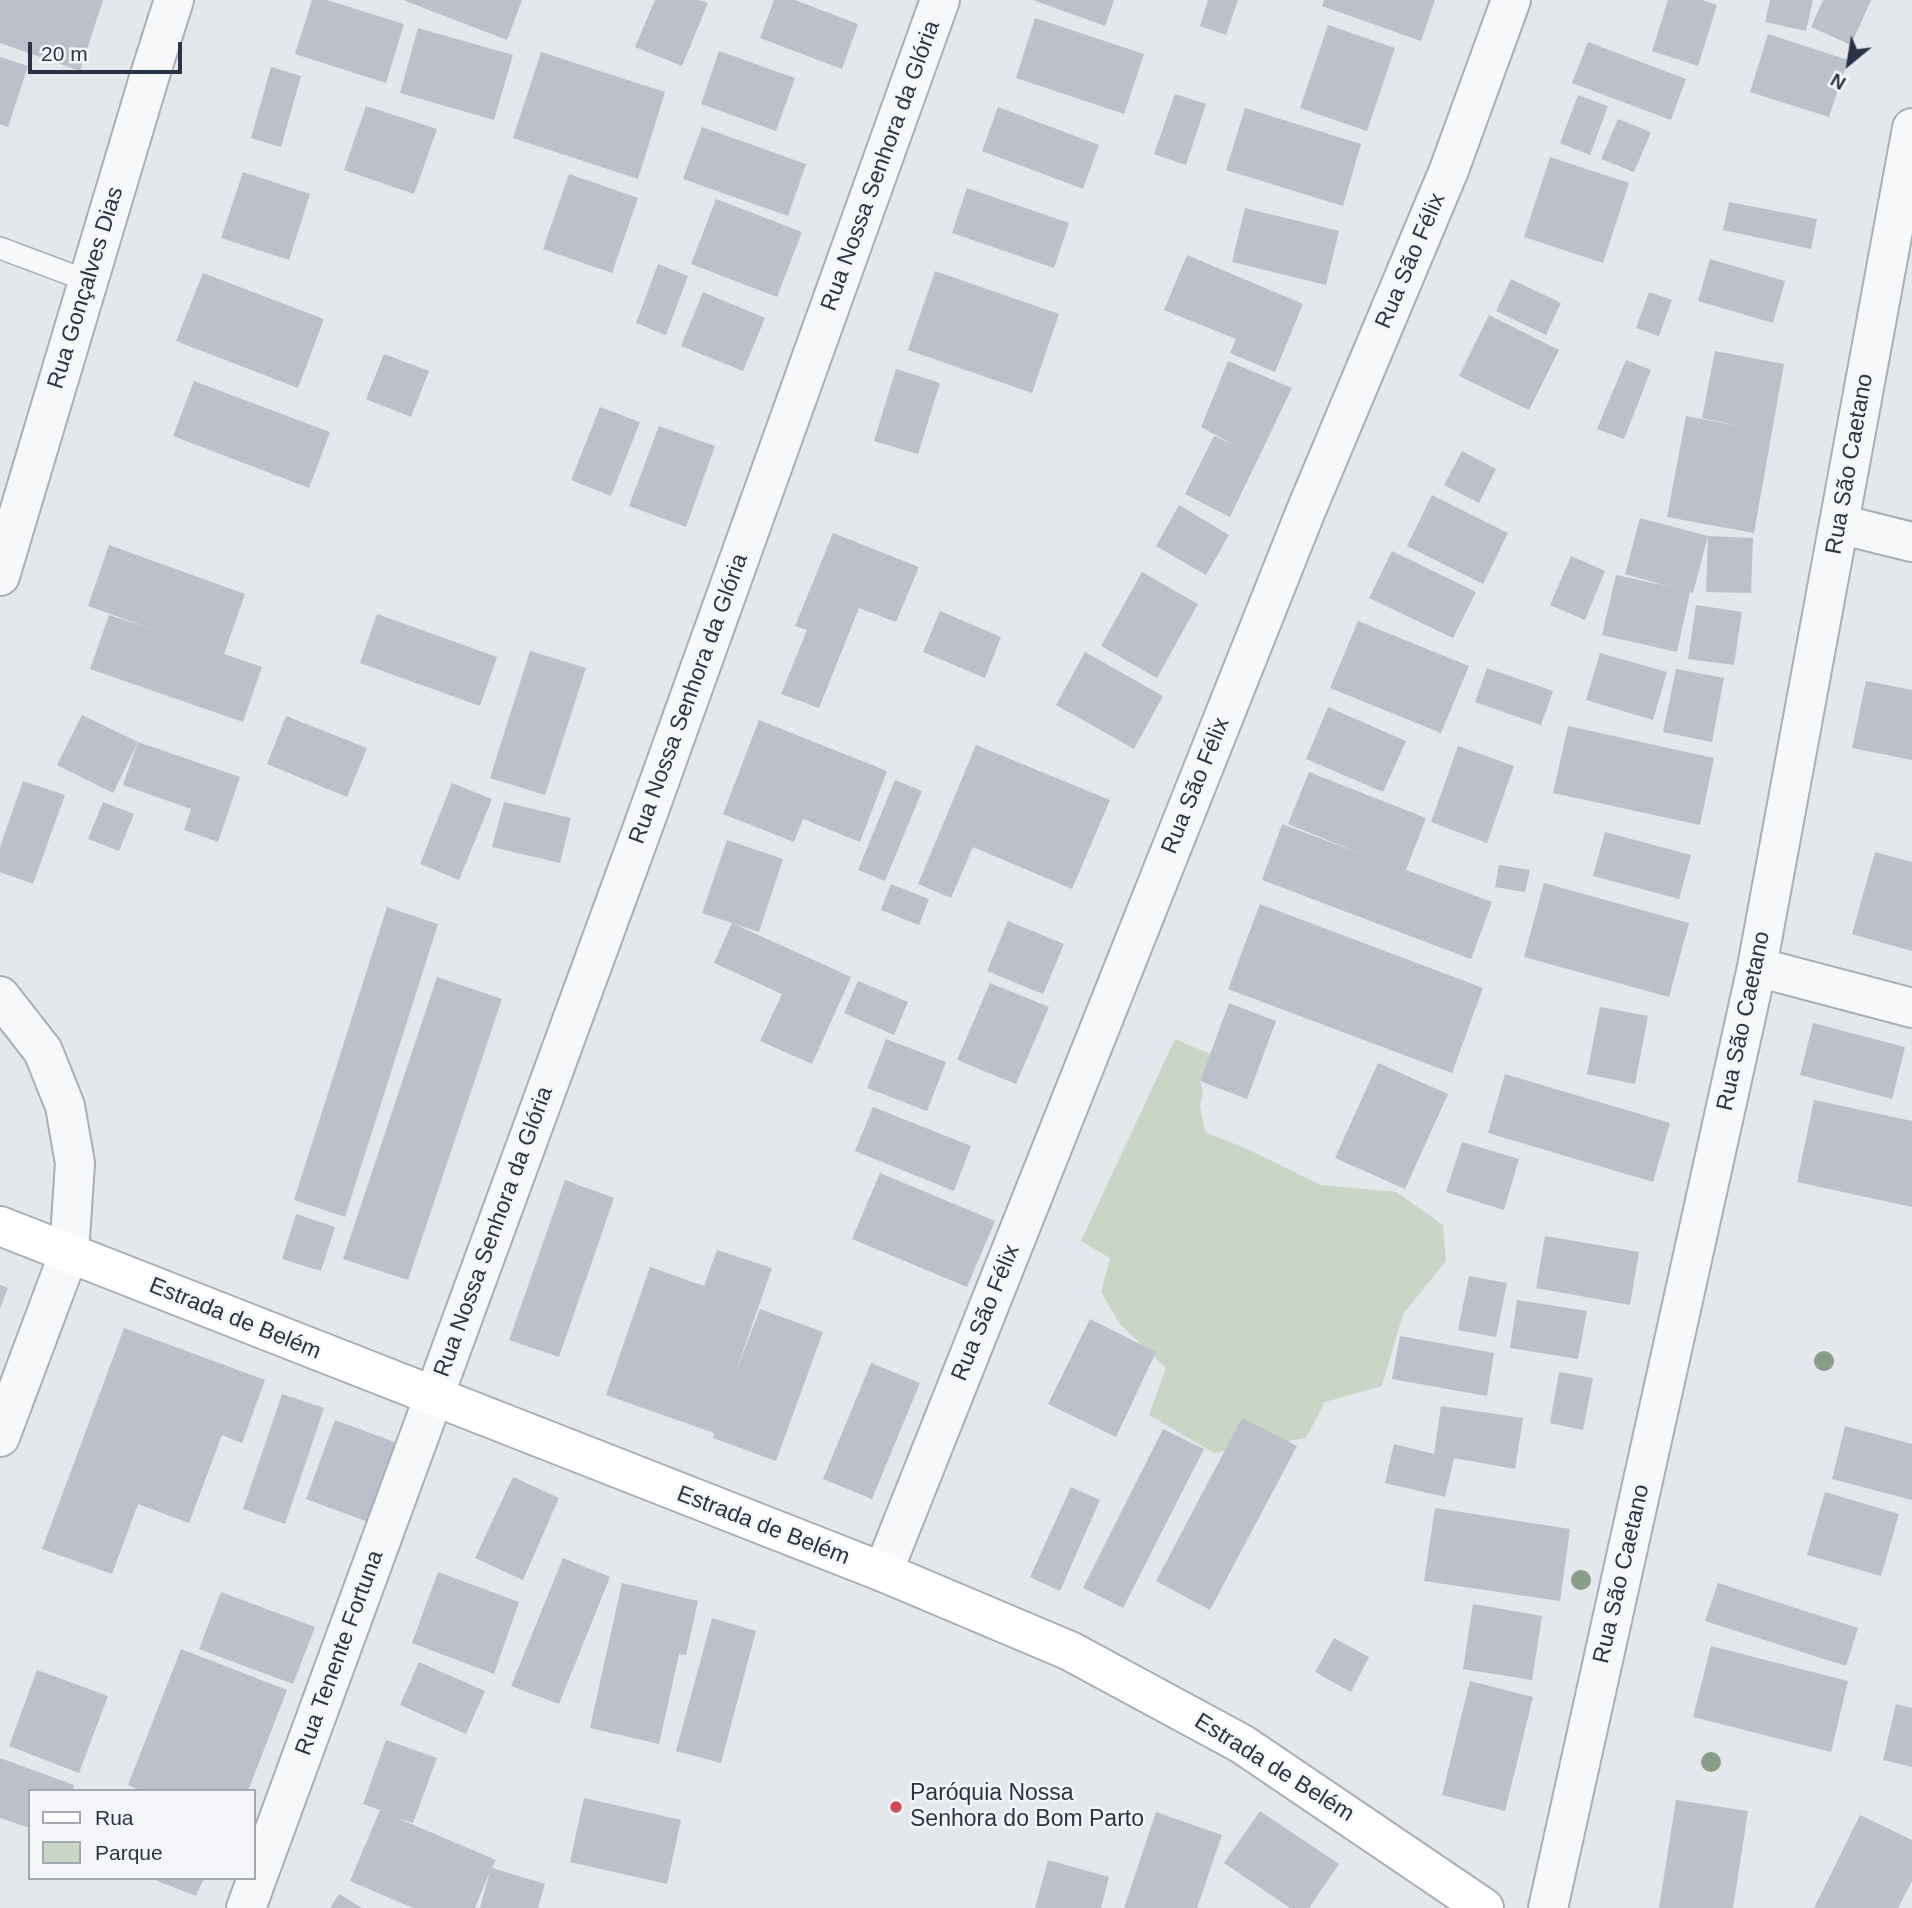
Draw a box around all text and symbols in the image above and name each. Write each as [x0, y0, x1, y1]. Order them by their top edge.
street label: Rua Nossa Senhora da Glória [816, 17, 946, 315]
scale bar [32, 28, 186, 72]
north arrow [1814, 28, 1884, 98]
text: 20 m [41, 42, 88, 65]
text: N [1827, 69, 1849, 94]
street label: Rua Gonçalves Dias [42, 184, 130, 392]
street label: Rua São Félix [1370, 189, 1452, 333]
street label: Rua São Caetano [1821, 372, 1879, 556]
street label: Rua Nossa Senhora da Glória [624, 550, 754, 848]
street label: Rua São Félix [1156, 714, 1236, 858]
street label: Rua São Caetano [1711, 929, 1777, 1113]
street label: Rua Nossa Senhora da Glória [429, 1083, 559, 1381]
street label: Rua São Félix [946, 1241, 1026, 1385]
street label: Estrada de Belém [145, 1272, 325, 1366]
street label: Estrada de Belém [673, 1480, 853, 1572]
street label: Rua São Caetano [1588, 1482, 1656, 1666]
street label: Rua Tenente Fortuna [290, 1547, 390, 1759]
street label: Estrada de Belém [1189, 1708, 1359, 1828]
place label: Paróquia Nossa Senhora do Bom Parto [910, 1780, 1144, 1834]
legend [28, 1789, 256, 1880]
marker: Paróquia Nossa Senhora do Bom Parto [888, 1799, 904, 1815]
text: Rua [95, 1806, 134, 1829]
text: Parque [95, 1841, 163, 1864]

